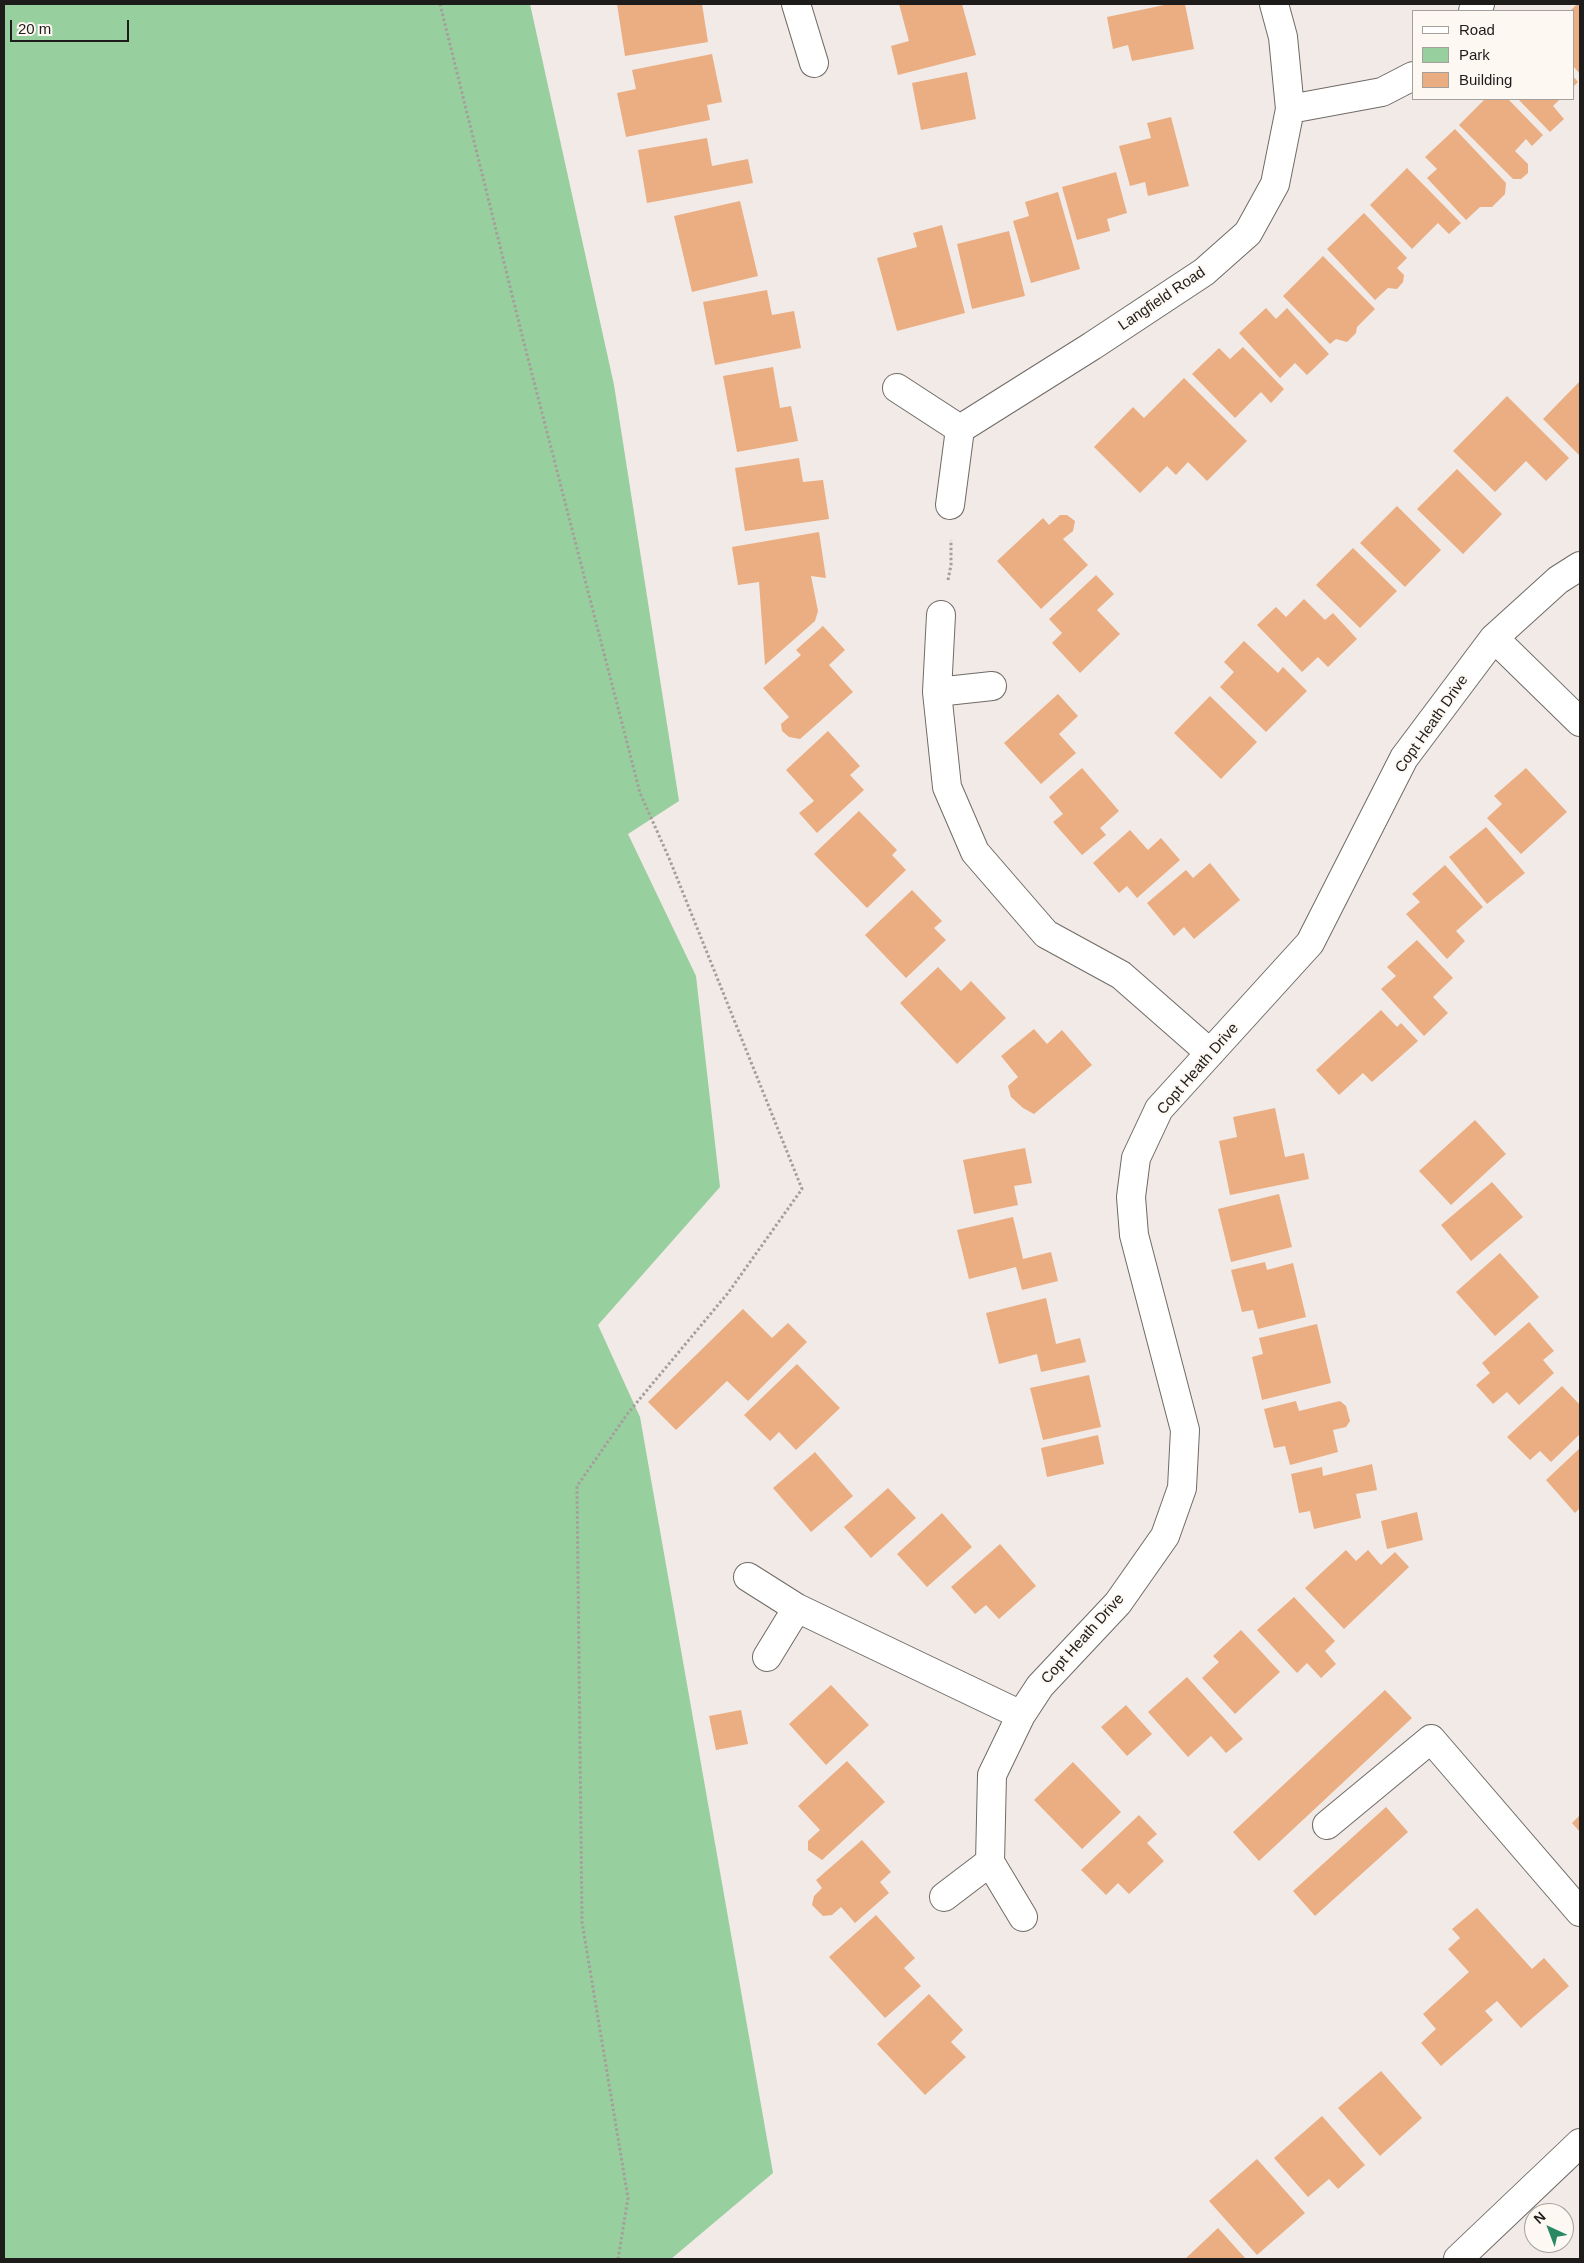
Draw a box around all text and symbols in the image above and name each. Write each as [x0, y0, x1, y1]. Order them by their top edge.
scale bar [12, 10, 131, 42]
legend [1412, 10, 1574, 100]
text: 20 m [18, 20, 51, 37]
text: Road [1459, 21, 1495, 38]
text: Park [1459, 46, 1490, 63]
text: Building [1459, 71, 1512, 88]
street label: Langfield Road [1115, 263, 1209, 335]
street label: Copt Heath Drive [1392, 672, 1472, 776]
street label: Copt Heath Drive [1153, 1020, 1243, 1118]
street label: Copt Heath Drive [1038, 1590, 1128, 1688]
north arrow [1524, 2203, 1574, 2253]
text: N [1530, 2208, 1549, 2227]

